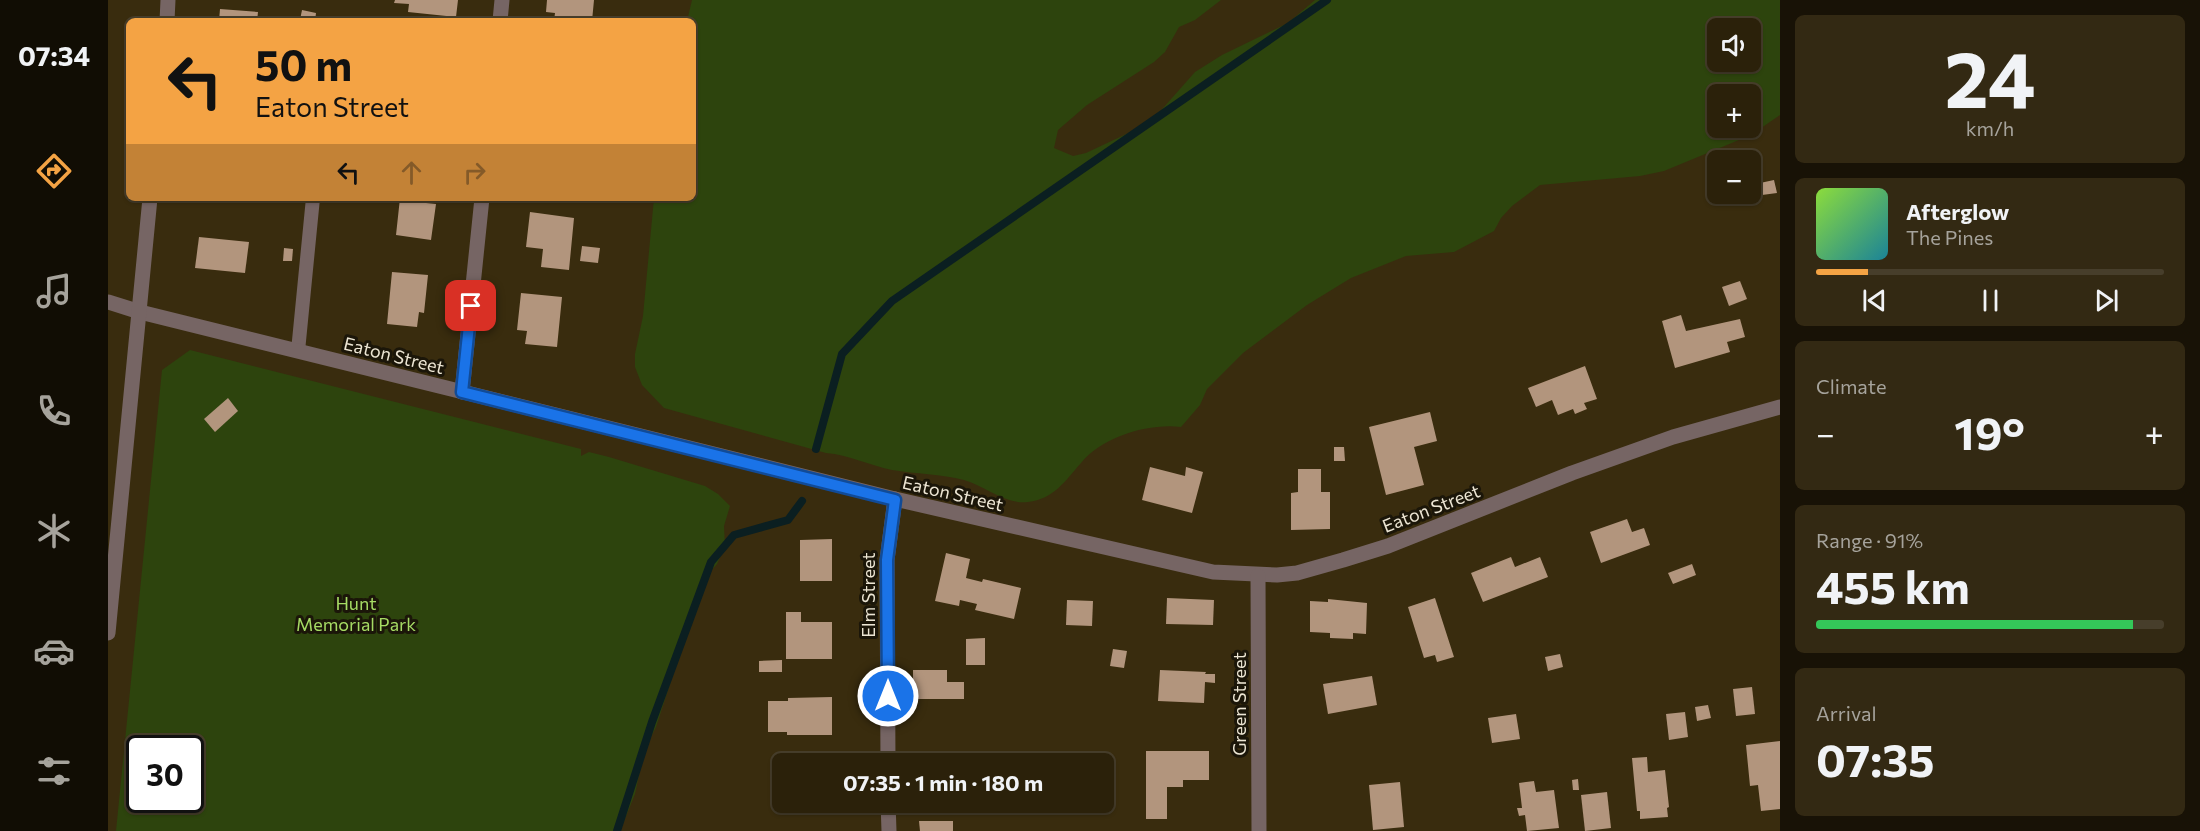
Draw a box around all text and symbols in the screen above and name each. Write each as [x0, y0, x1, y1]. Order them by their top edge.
map controls [1707, 18, 1761, 204]
button: sound [1707, 18, 1761, 72]
text: 24 [1944, 29, 2036, 124]
text: 50 m [255, 38, 352, 90]
text: 07:34 [18, 39, 90, 72]
icon: left [156, 42, 234, 120]
button: + [1707, 84, 1761, 138]
text: Eaton Street [255, 90, 409, 123]
text: km/h [1966, 116, 2014, 140]
icon: directions [33, 150, 75, 192]
button: − [1707, 150, 1761, 204]
icon: left [332, 156, 365, 189]
icon: ahead [395, 156, 428, 189]
icon: right [458, 156, 491, 189]
text: Afterglow [1906, 198, 2009, 225]
text: The Pines [1906, 225, 1993, 249]
icon: music [33, 270, 75, 312]
pin [445, 280, 496, 331]
icon: previous [1858, 284, 1891, 317]
icon: pause [1974, 284, 2007, 317]
icon: next [2090, 284, 2123, 317]
icon: arrive [454, 289, 487, 322]
street label: Eaton Street [341, 332, 447, 378]
text: Climate [1816, 374, 1886, 398]
icon: phone [33, 390, 75, 432]
text: 19° [1954, 404, 2025, 459]
text: − [1816, 412, 1835, 453]
text: + [2145, 412, 2164, 453]
street label: Eaton Street [900, 471, 1006, 515]
street label: Eaton Street [1379, 479, 1483, 537]
icon: climate [33, 510, 75, 552]
text: Range · 91% [1816, 528, 1923, 552]
street label: Elm Street [857, 552, 879, 638]
text: 455 km [1816, 558, 1970, 613]
park label: Hunt Memorial Park [296, 592, 416, 635]
icon: car [33, 630, 75, 672]
street label: Green Street [1228, 652, 1250, 756]
position arrow [856, 664, 920, 728]
text: Arrival [1816, 701, 1877, 725]
text: 07:35 [1816, 731, 1935, 786]
speed limit sign: 30 [126, 735, 204, 813]
icon: filters [33, 750, 75, 792]
text: 07:35 · 1 min · 180 m [843, 769, 1043, 796]

